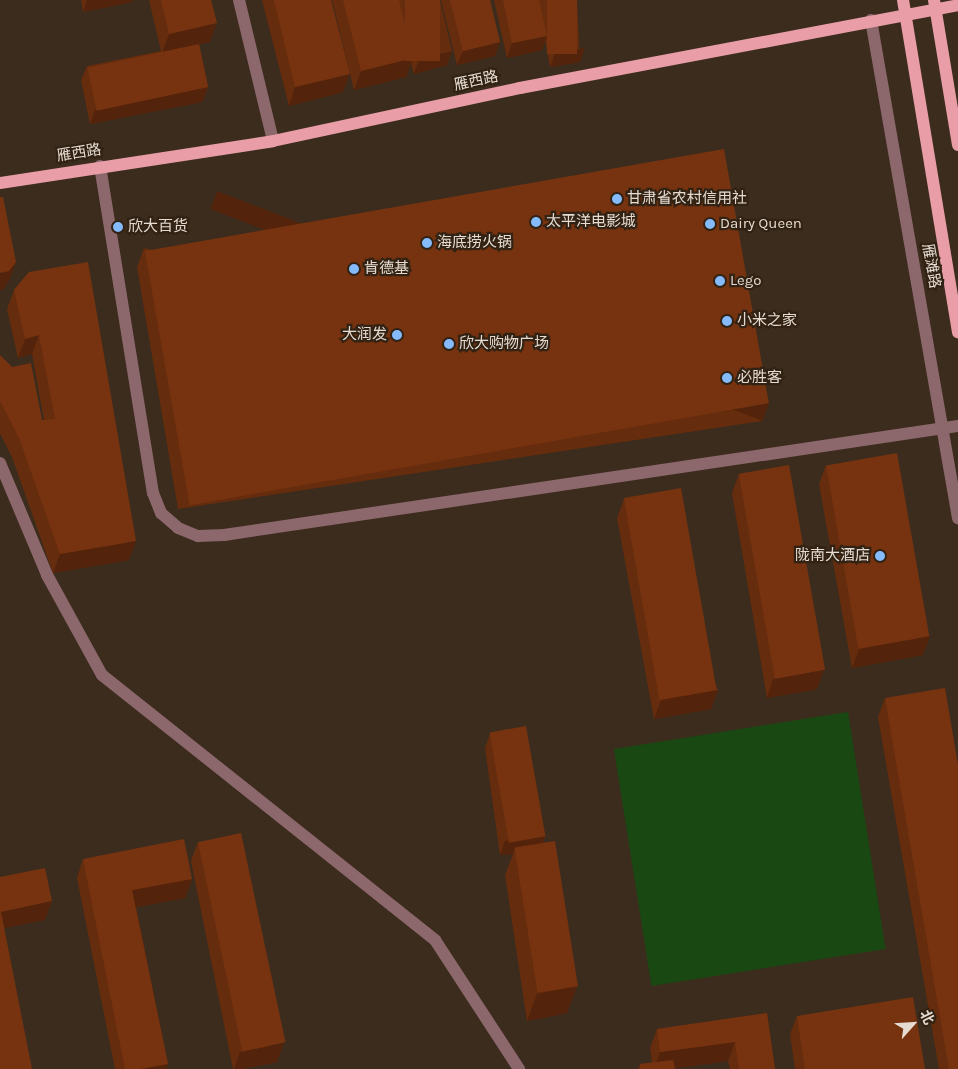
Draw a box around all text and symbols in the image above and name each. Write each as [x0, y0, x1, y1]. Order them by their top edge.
street label: 雁西路 [452, 68, 500, 94]
street label: 雁西路 [55, 141, 103, 165]
place label: 甘肃省农村信用社 [627, 190, 747, 208]
marker: 甘肃省农村信用社 [611, 193, 623, 205]
place label: 太平洋电影城 [546, 213, 636, 231]
place label: Dairy Queen [720, 215, 802, 233]
marker: 太平洋电影城 [530, 216, 542, 228]
place label: 欣大百货 [128, 218, 188, 236]
marker: Dairy Queen [704, 218, 716, 230]
marker: 欣大百货 [112, 221, 124, 233]
place label: 海底捞火锅 [437, 234, 512, 252]
marker: 海底捞火锅 [421, 237, 433, 249]
street label: 雁滩路 [918, 242, 944, 290]
place label: 肯德基 [364, 260, 409, 278]
marker: 肯德基 [348, 263, 360, 275]
place label: Lego [730, 272, 761, 290]
marker: Lego [714, 275, 726, 287]
place label: 小米之家 [737, 312, 797, 330]
marker: 小米之家 [721, 315, 733, 327]
place label: 大润发 [342, 326, 387, 344]
marker: 大润发 [391, 329, 403, 341]
place label: 欣大购物广场 [459, 335, 549, 353]
marker: 欣大购物广场 [443, 338, 455, 350]
place label: 必胜客 [737, 369, 782, 387]
marker: 必胜客 [721, 372, 733, 384]
place label: 陇南大酒店 [795, 547, 870, 565]
marker: 陇南大酒店 [874, 550, 886, 562]
north arrow [888, 999, 938, 1049]
text: 北 [916, 1007, 938, 1027]

